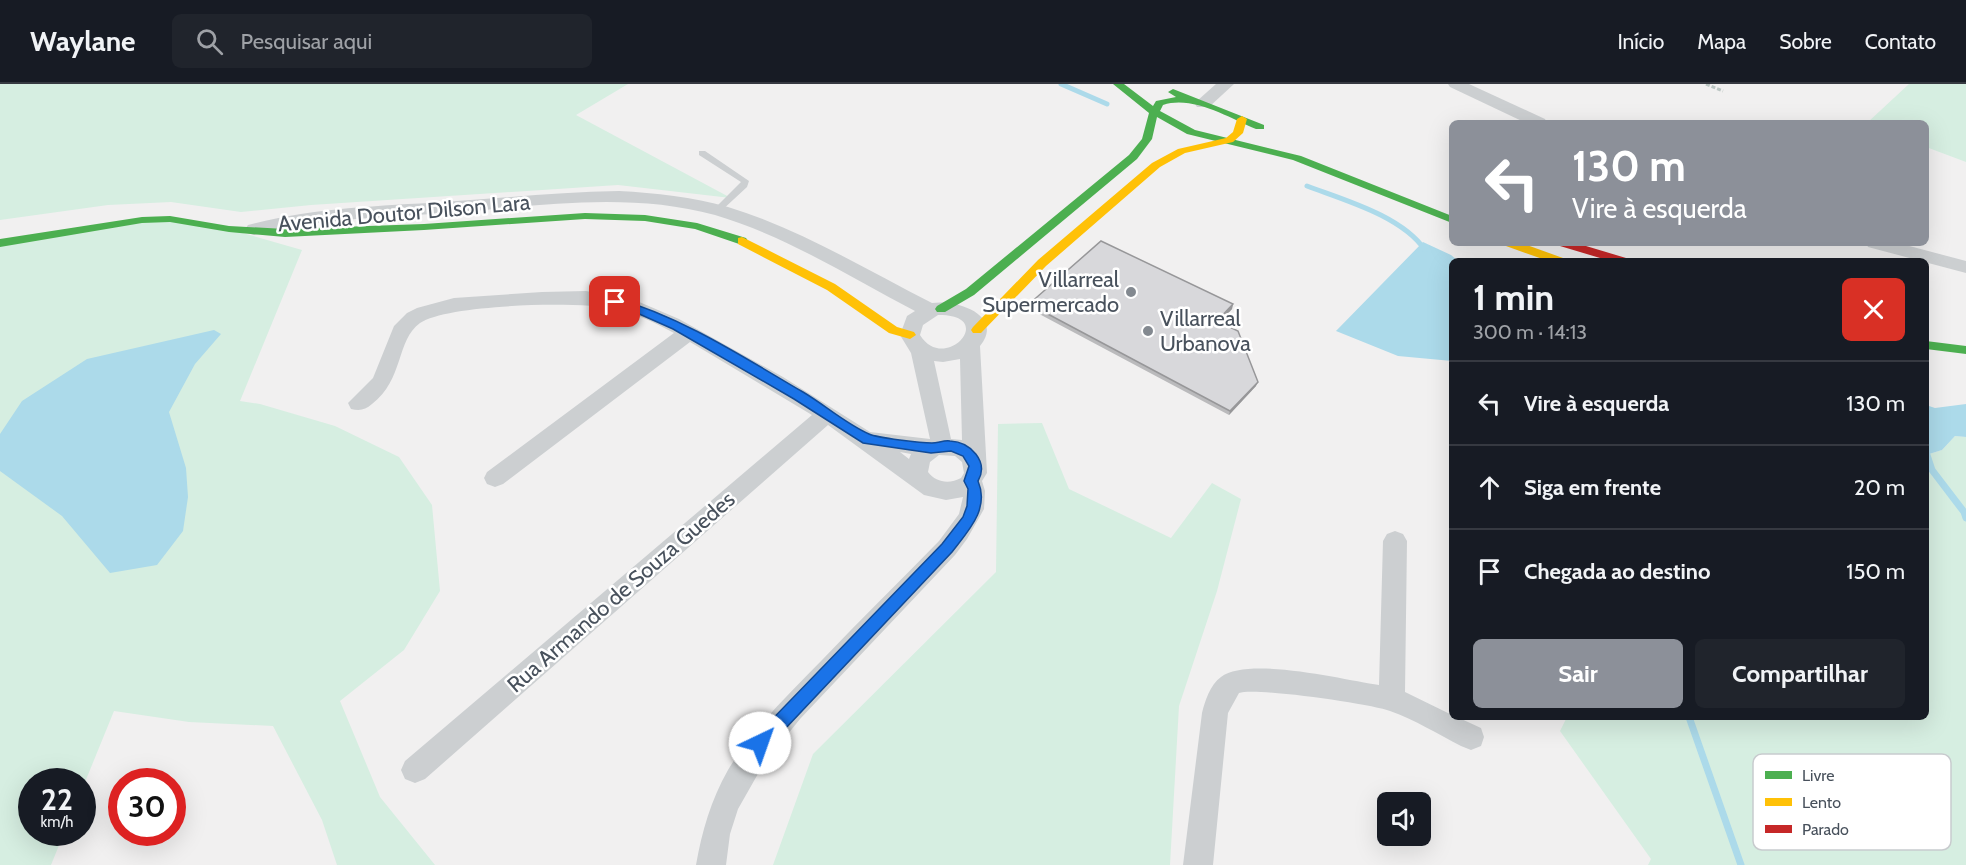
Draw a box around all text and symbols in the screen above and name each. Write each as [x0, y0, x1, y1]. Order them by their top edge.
search box [172, 14, 592, 68]
text: Waylane [30, 24, 136, 58]
icon: search [193, 25, 226, 58]
text: Pesquisar aqui [241, 28, 372, 55]
text: Início [1617, 29, 1664, 54]
text: Mapa [1697, 29, 1746, 54]
text: Sobre [1779, 29, 1832, 54]
text: Contato [1865, 29, 1936, 54]
text: 130 m [1572, 140, 1686, 192]
icon: left [1473, 144, 1551, 222]
street label: Avenida Doutor Dilson Lara [277, 188, 532, 237]
text: Vire à esquerda [1572, 192, 1747, 225]
place label: Villarreal Supermercado [982, 266, 1120, 318]
text: 1 min [1473, 275, 1554, 319]
pin [589, 276, 640, 327]
button: close [1842, 278, 1905, 341]
icon: arrive [598, 285, 631, 318]
marker: Villarreal Supermercado [1124, 285, 1138, 299]
place label: Villarreal Urbanova [1160, 305, 1251, 357]
text: 300 m · 14:13 [1473, 320, 1587, 344]
marker: Villarreal Urbanova [1141, 324, 1155, 338]
icon: left [1473, 387, 1506, 420]
text: Vire à esquerda [1524, 390, 1669, 417]
text: 130 m [1846, 390, 1905, 417]
icon: ahead [1473, 471, 1506, 504]
text: Siga em frente [1524, 474, 1661, 501]
text: 20 m [1854, 474, 1905, 501]
street label: Rua Armando de Souza Guedes [502, 486, 740, 698]
icon: arrive [1473, 555, 1506, 588]
text: Chegada ao destino [1524, 558, 1710, 585]
text: 150 m [1846, 558, 1905, 585]
button: Sair [1473, 639, 1683, 708]
button: Compartilhar [1695, 639, 1905, 708]
position arrow [728, 711, 792, 775]
legend [1753, 754, 1951, 850]
text: Livre [1802, 766, 1834, 785]
speed limit sign: 30 [108, 768, 186, 846]
text: 22 [41, 781, 73, 818]
map controls [1377, 792, 1431, 846]
button: sound [1377, 792, 1431, 846]
text: Lento [1802, 793, 1841, 812]
text: km/h [41, 813, 73, 831]
text: Parado [1802, 820, 1849, 839]

